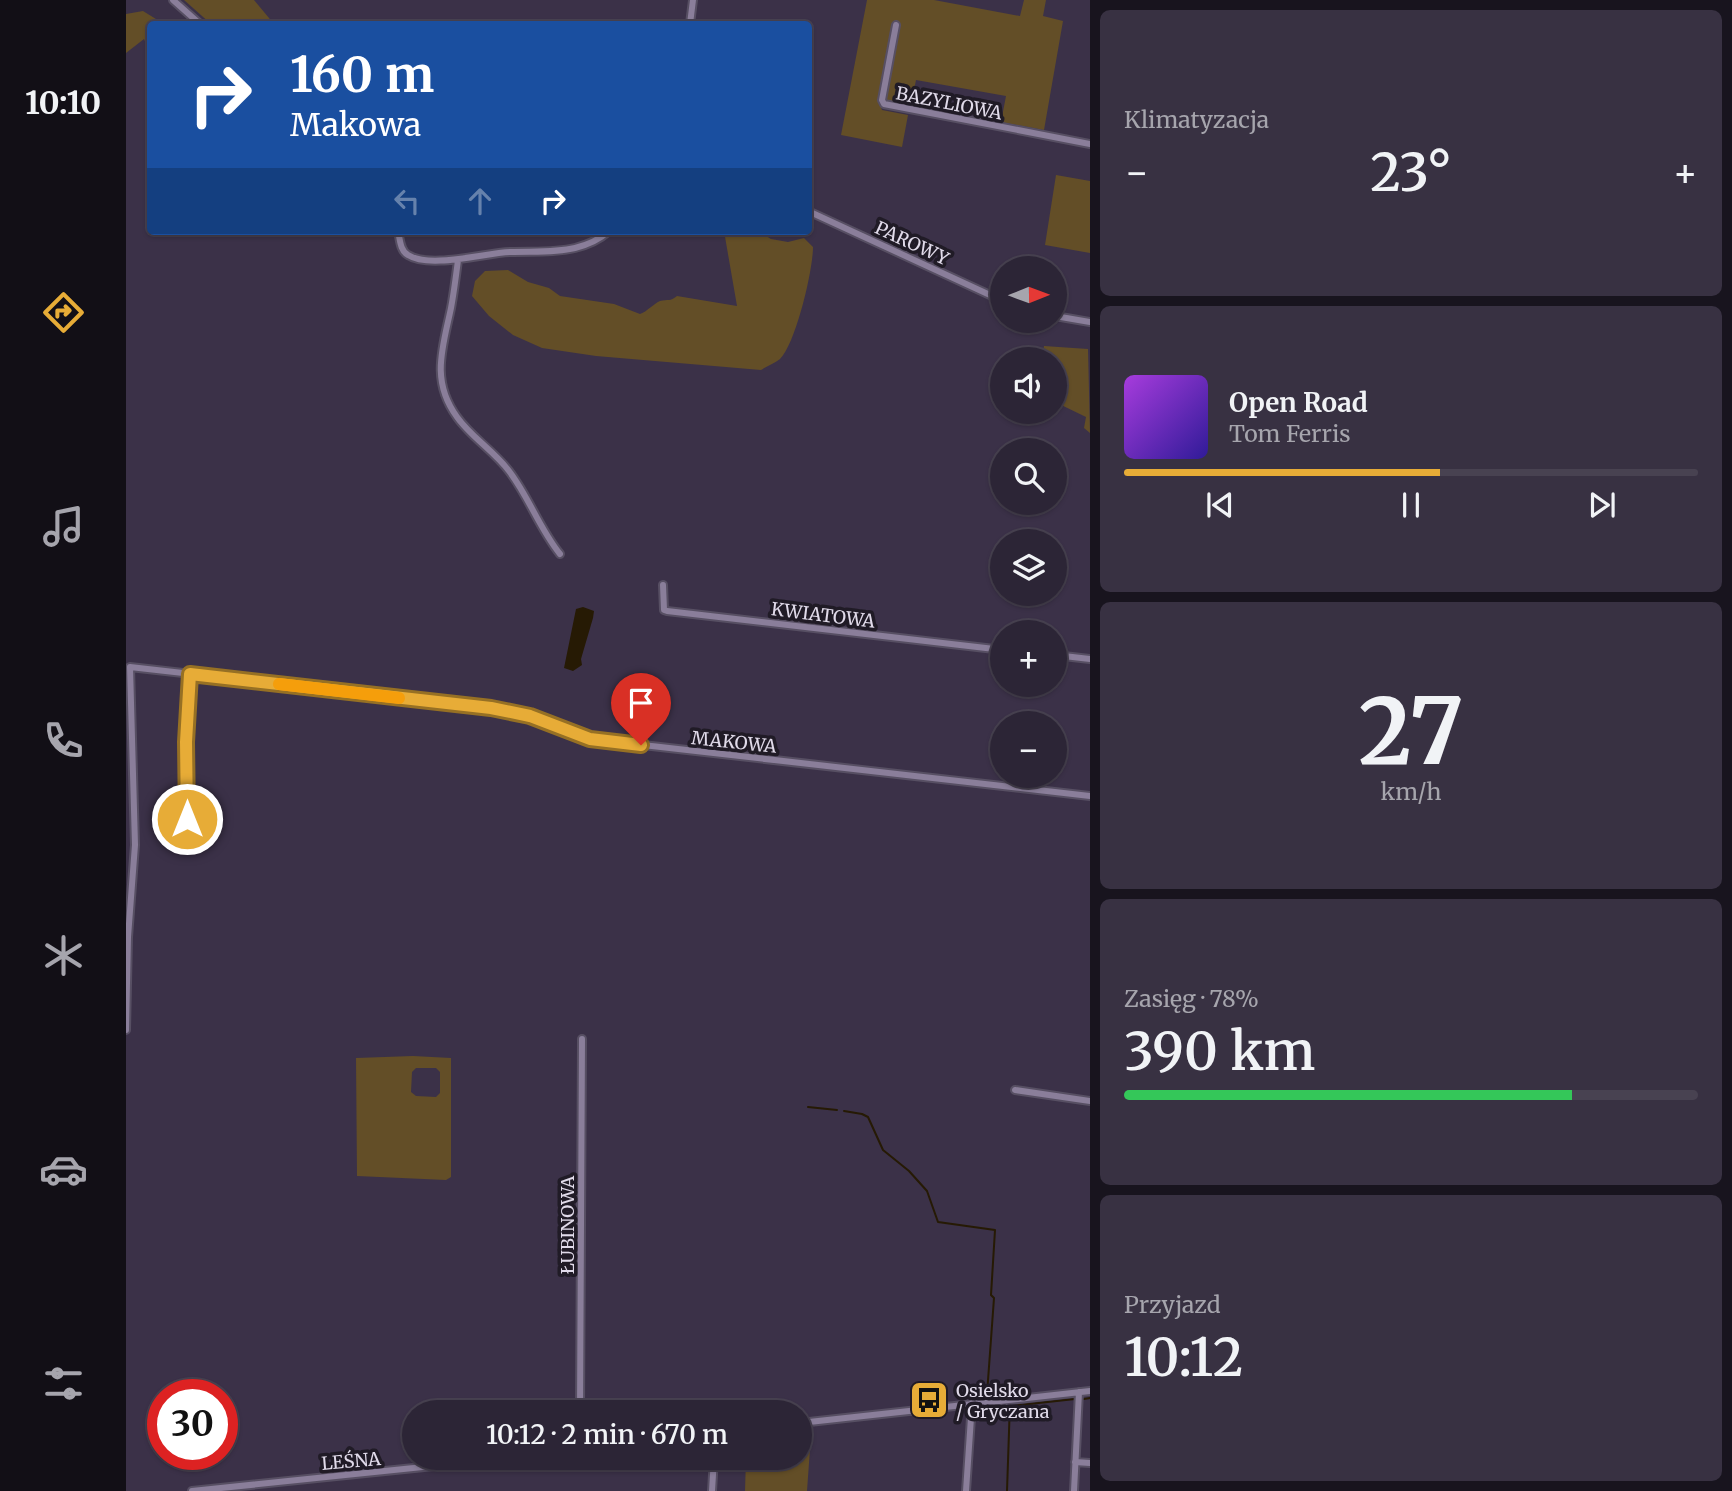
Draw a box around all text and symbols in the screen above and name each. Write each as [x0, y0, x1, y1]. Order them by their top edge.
text: 160 m [290, 44, 434, 105]
icon: right [175, 49, 266, 140]
street label: BAZYLIOWA [894, 81, 1004, 125]
text: 10:10 [25, 83, 101, 123]
text: Makowa [290, 105, 421, 145]
text: Klimatyzacja [1124, 105, 1269, 134]
text: 23° [1370, 140, 1452, 205]
text: − [1124, 149, 1149, 196]
text: + [1673, 149, 1698, 196]
icon: left [388, 182, 426, 220]
icon: ahead [461, 182, 499, 220]
icon: right [534, 182, 572, 220]
street label: PAROWY [871, 216, 953, 270]
north arrow [990, 256, 1068, 332]
map controls [990, 256, 1067, 788]
icon: directions [39, 288, 88, 337]
button: sound [990, 347, 1067, 424]
text: Open Road [1229, 386, 1368, 419]
text: Tom Ferris [1229, 419, 1351, 448]
button: search [990, 438, 1067, 515]
icon: previous [1201, 486, 1239, 524]
icon: pause [1392, 486, 1430, 524]
icon: next [1583, 486, 1621, 524]
icon: music [39, 502, 88, 551]
button: layers [990, 529, 1067, 606]
street label: KWIATOWA [770, 597, 877, 633]
button: + [990, 620, 1067, 697]
pin [611, 673, 671, 745]
text: 27 [1358, 674, 1464, 789]
icon: arrive [622, 684, 660, 722]
button: − [990, 711, 1067, 788]
icon: phone [39, 716, 88, 765]
street label: MAKOWA [690, 726, 778, 758]
text: km/h [1381, 777, 1441, 806]
position arrow [150, 782, 224, 856]
icon: climate [39, 931, 88, 980]
text: Zasięg · 78% [1124, 984, 1259, 1013]
text: 390 km [1124, 1019, 1315, 1084]
icon: car [39, 1145, 88, 1194]
street label: ŁUBINOWA [556, 1175, 579, 1274]
text: Przyjazd [1124, 1290, 1221, 1319]
text: 10:12 [1124, 1325, 1244, 1390]
icon: filters [39, 1359, 88, 1408]
speed limit sign: 30 [147, 1379, 238, 1470]
bus stop icon: Osielsko / Gryczana [908, 1379, 950, 1421]
place label: Osielsko / Gryczana [956, 1379, 1050, 1423]
text: 10:12 · 2 min · 670 m [486, 1418, 728, 1451]
street label: LEŚNA [320, 1447, 382, 1475]

